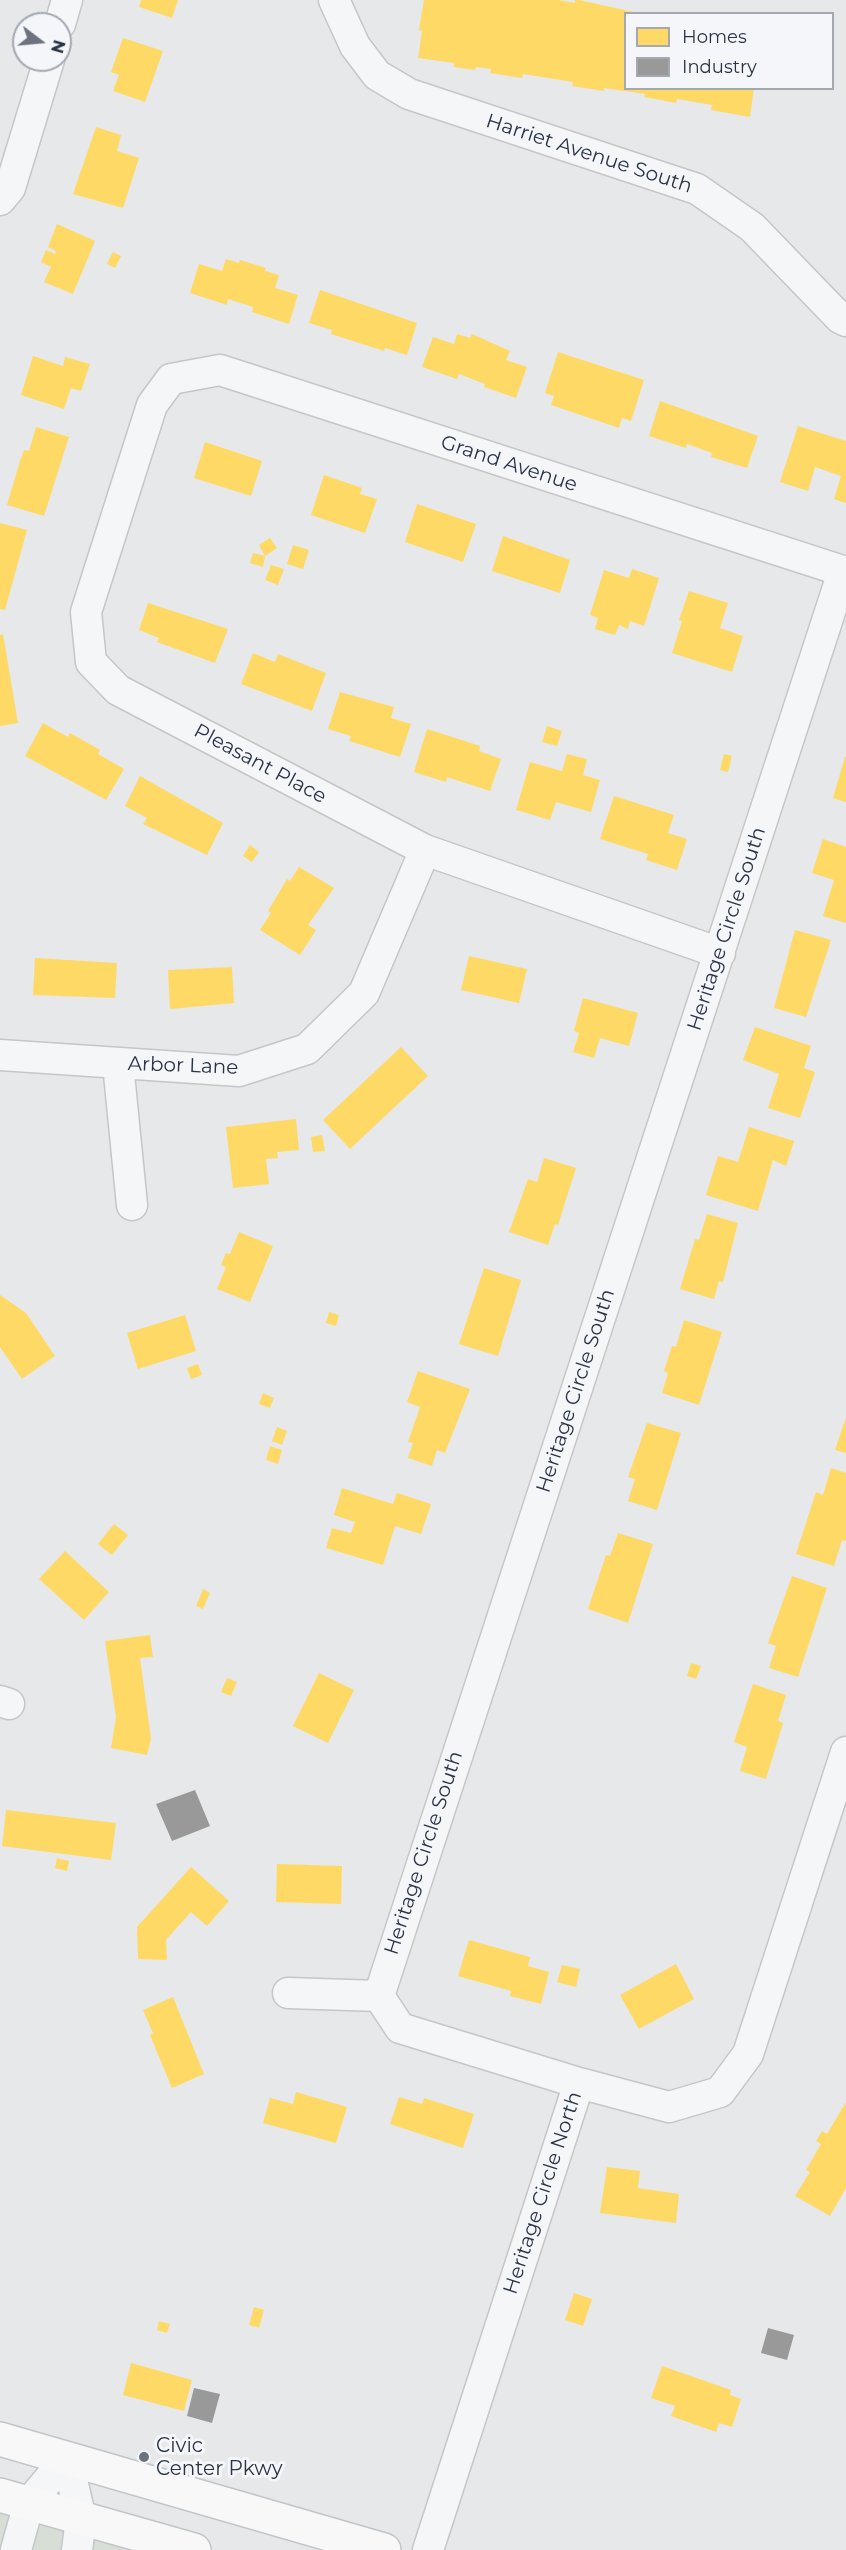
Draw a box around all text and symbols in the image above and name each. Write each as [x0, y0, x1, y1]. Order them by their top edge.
north arrow [12, 12, 72, 72]
legend [624, 12, 834, 90]
text: Homes [682, 26, 747, 48]
text: N [47, 38, 69, 55]
text: Industry [682, 56, 757, 78]
street label: Harriet Avenue South [483, 109, 695, 199]
street label: Grand Avenue [438, 431, 580, 497]
street label: Pleasant Place [190, 719, 330, 809]
street label: Heritage Circle South [683, 824, 771, 1034]
street label: Arbor Lane [127, 1052, 239, 1080]
street label: Heritage Circle South [532, 1286, 620, 1496]
street label: Heritage Circle South [380, 1748, 468, 1958]
street label: Heritage Circle North [499, 2089, 587, 2297]
place label: Civic Center Pkwy [156, 2434, 282, 2481]
marker: Civic Center Pkwy [137, 2450, 151, 2464]

